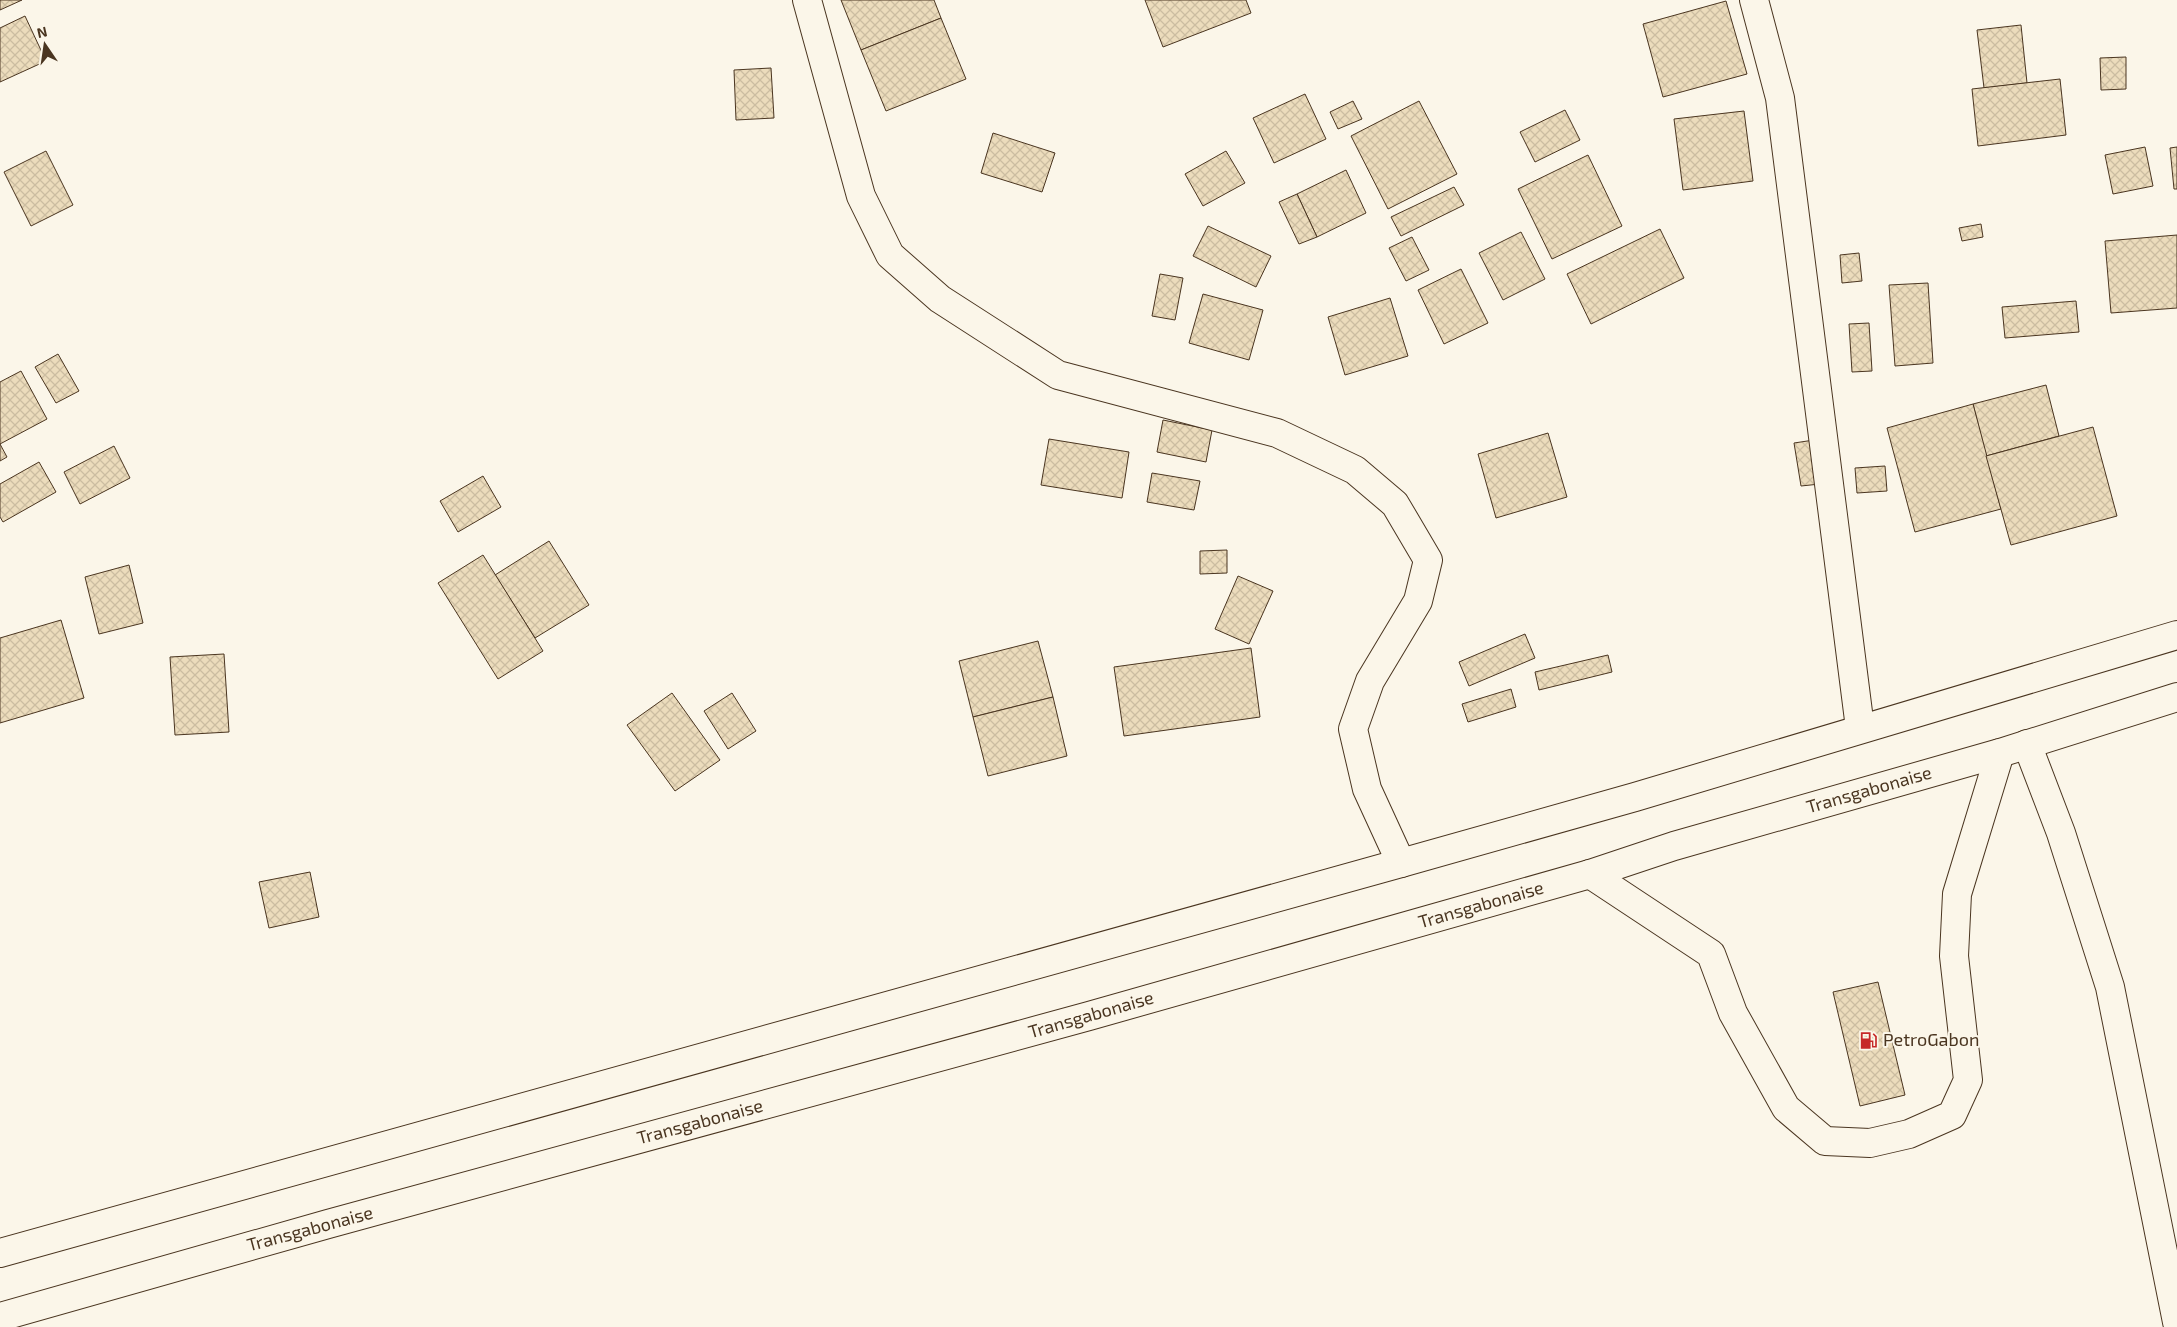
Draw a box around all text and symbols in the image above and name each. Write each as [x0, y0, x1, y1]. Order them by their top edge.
north arrow [20, 20, 70, 70]
text: N [35, 22, 49, 41]
street label: Transgabonaise [1803, 761, 1934, 817]
street label: Transgabonaise [1415, 876, 1546, 932]
street label: Transgabonaise [1025, 986, 1156, 1042]
place label: PetroGabon [1883, 1028, 1979, 1050]
fuel station icon: PetroGabon [1859, 1030, 1879, 1050]
street label: Transgabonaise [634, 1094, 765, 1148]
street label: Transgabonaise [244, 1201, 375, 1255]

